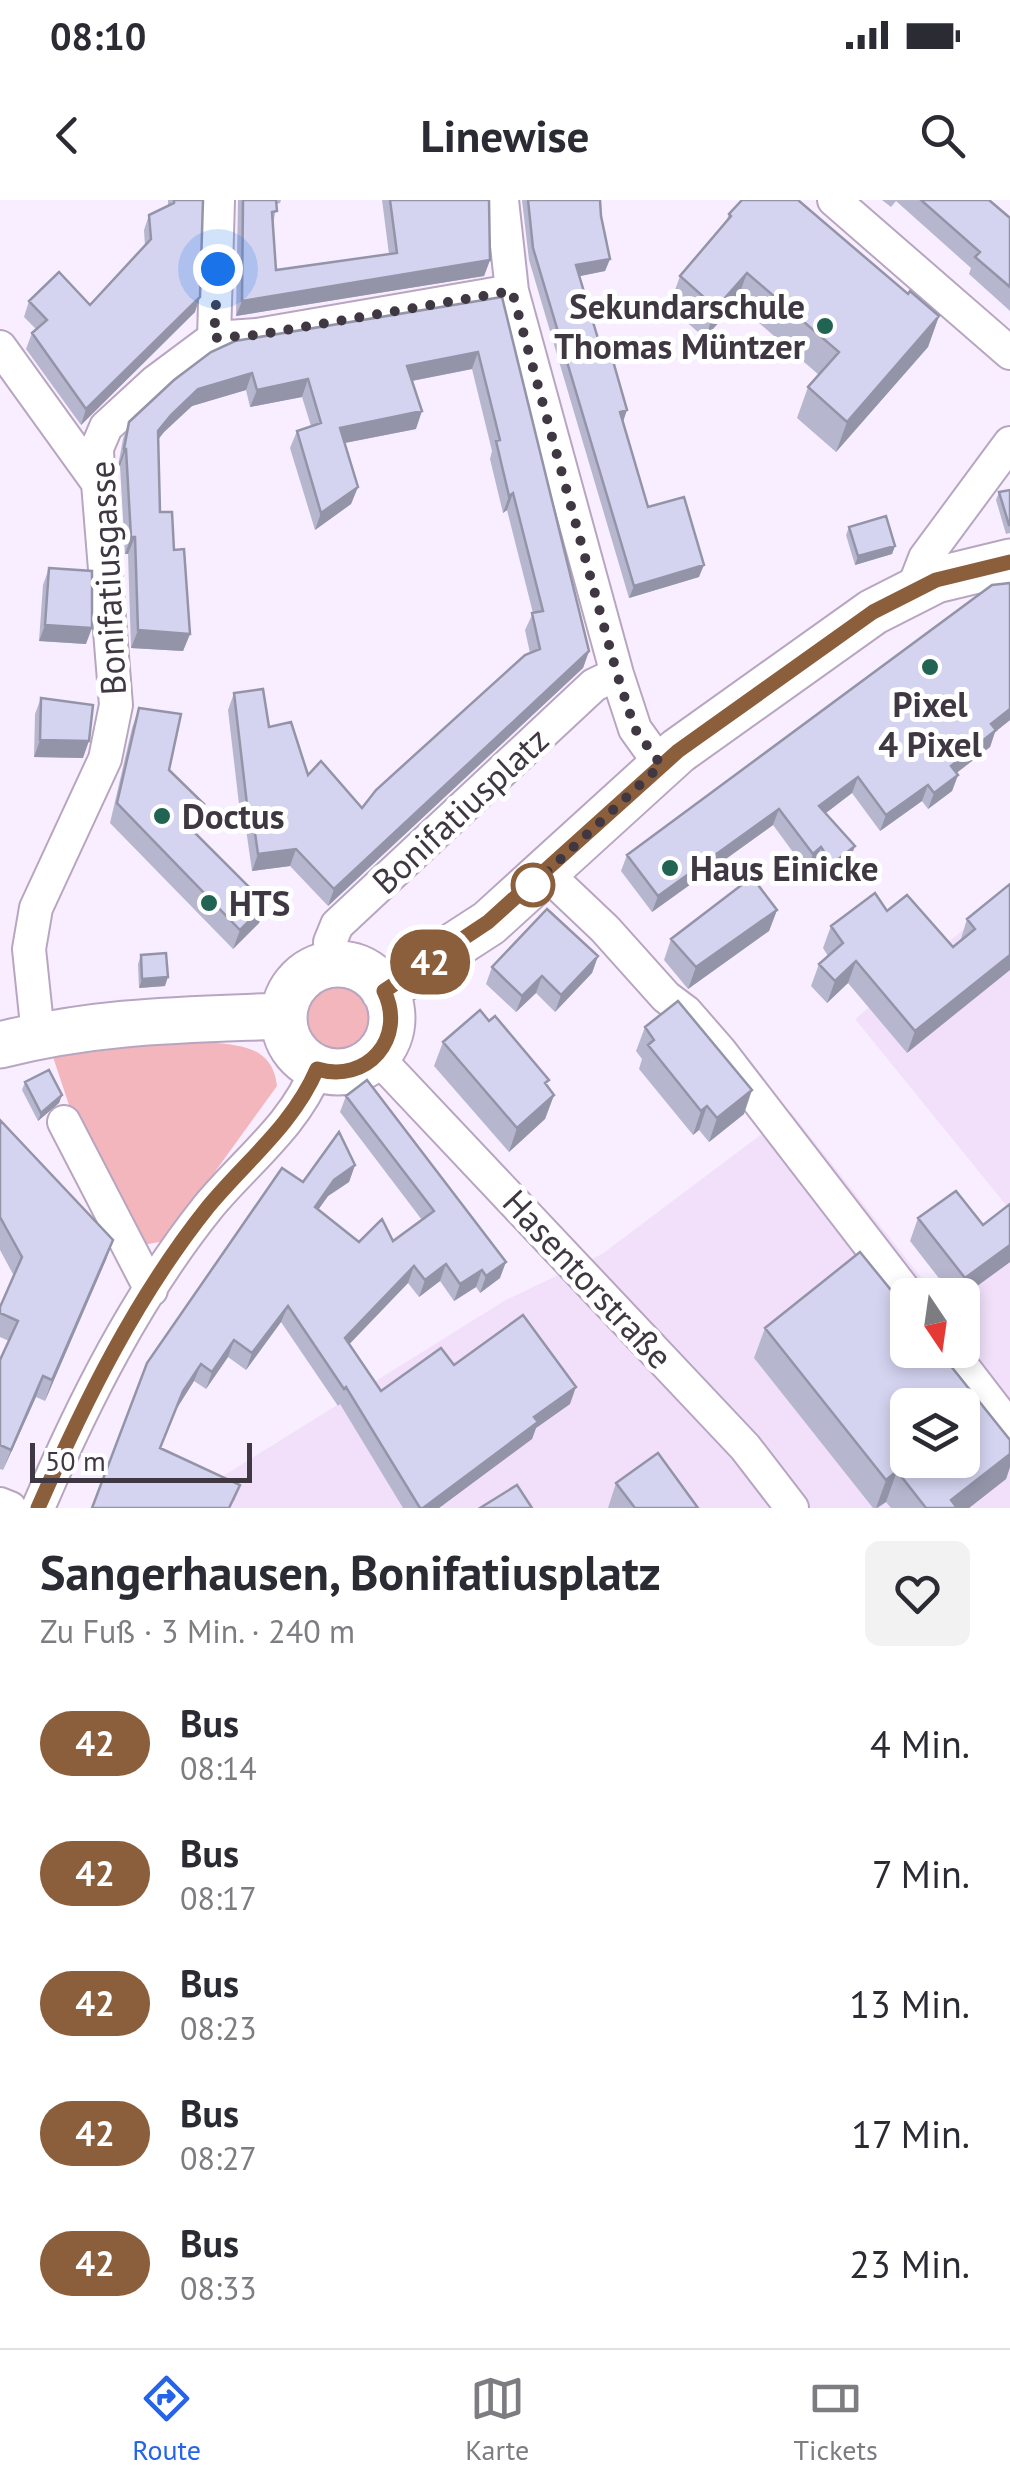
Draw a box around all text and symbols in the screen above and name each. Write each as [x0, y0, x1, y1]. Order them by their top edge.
text: 08:10 [50, 11, 146, 60]
text: Linewise [421, 106, 589, 164]
icon: back [40, 108, 95, 163]
icon: search [915, 108, 970, 163]
your location [193, 244, 243, 294]
place label: Sekundarschule Thomas Müntzer [554, 283, 806, 369]
marker: Sekundarschule Thomas Müntzer [814, 315, 836, 337]
street label: Bonifatiusgasse [78, 460, 136, 696]
marker: Pixel 4 Pixel [919, 656, 941, 678]
place label: Pixel 4 Pixel [878, 681, 983, 767]
street label: Bonifatiusplatz [362, 716, 558, 904]
place label: Doctus [182, 793, 284, 839]
marker: Doctus [151, 805, 173, 827]
place label: Haus Einicke [690, 845, 878, 891]
marker: Haus Einicke [659, 857, 681, 879]
unlabelled marker [512, 864, 554, 906]
place label: HTS [229, 880, 290, 926]
marker: HTS [198, 892, 220, 914]
line badge: 42 [385, 930, 475, 994]
text: 42 [410, 939, 450, 985]
street label: Hasentorstraße [493, 1180, 683, 1378]
north arrow [890, 1278, 980, 1368]
map controls [890, 1278, 980, 1478]
button: layers [890, 1388, 980, 1478]
scale bar [30, 1438, 252, 1482]
text: 50 m [45, 1442, 106, 1479]
text: Sangerhausen, Bonifatiusplatz [40, 1541, 661, 1603]
button: heart [865, 1541, 970, 1646]
text: Zu Fuß · 3 Min. · 240 m [40, 1610, 355, 1652]
text: Bus [180, 1698, 239, 1747]
text: 4 Min. [870, 1719, 970, 1768]
text: 42 [75, 1720, 115, 1766]
text: 08:14 [180, 1747, 257, 1789]
text: Bus [180, 1828, 239, 1877]
text: 7 Min. [872, 1849, 970, 1898]
text: 42 [75, 1850, 115, 1896]
text: 08:17 [180, 1877, 257, 1919]
text: Bus [180, 1958, 239, 2007]
text: 13 Min. [849, 1979, 970, 2028]
text: 42 [75, 1980, 115, 2026]
text: 08:23 [180, 2007, 257, 2049]
text: Bus [180, 2088, 239, 2137]
text: 17 Min. [851, 2109, 970, 2158]
text: 42 [75, 2110, 115, 2156]
text: 08:27 [180, 2137, 257, 2179]
text: Bus [180, 2218, 239, 2267]
text: 23 Min. [849, 2239, 970, 2288]
text: 42 [75, 2240, 115, 2286]
text: 08:33 [180, 2267, 257, 2309]
tab: Route [132, 2371, 201, 2468]
tab: Karte [465, 2371, 529, 2468]
tab: Tickets [794, 2371, 878, 2468]

